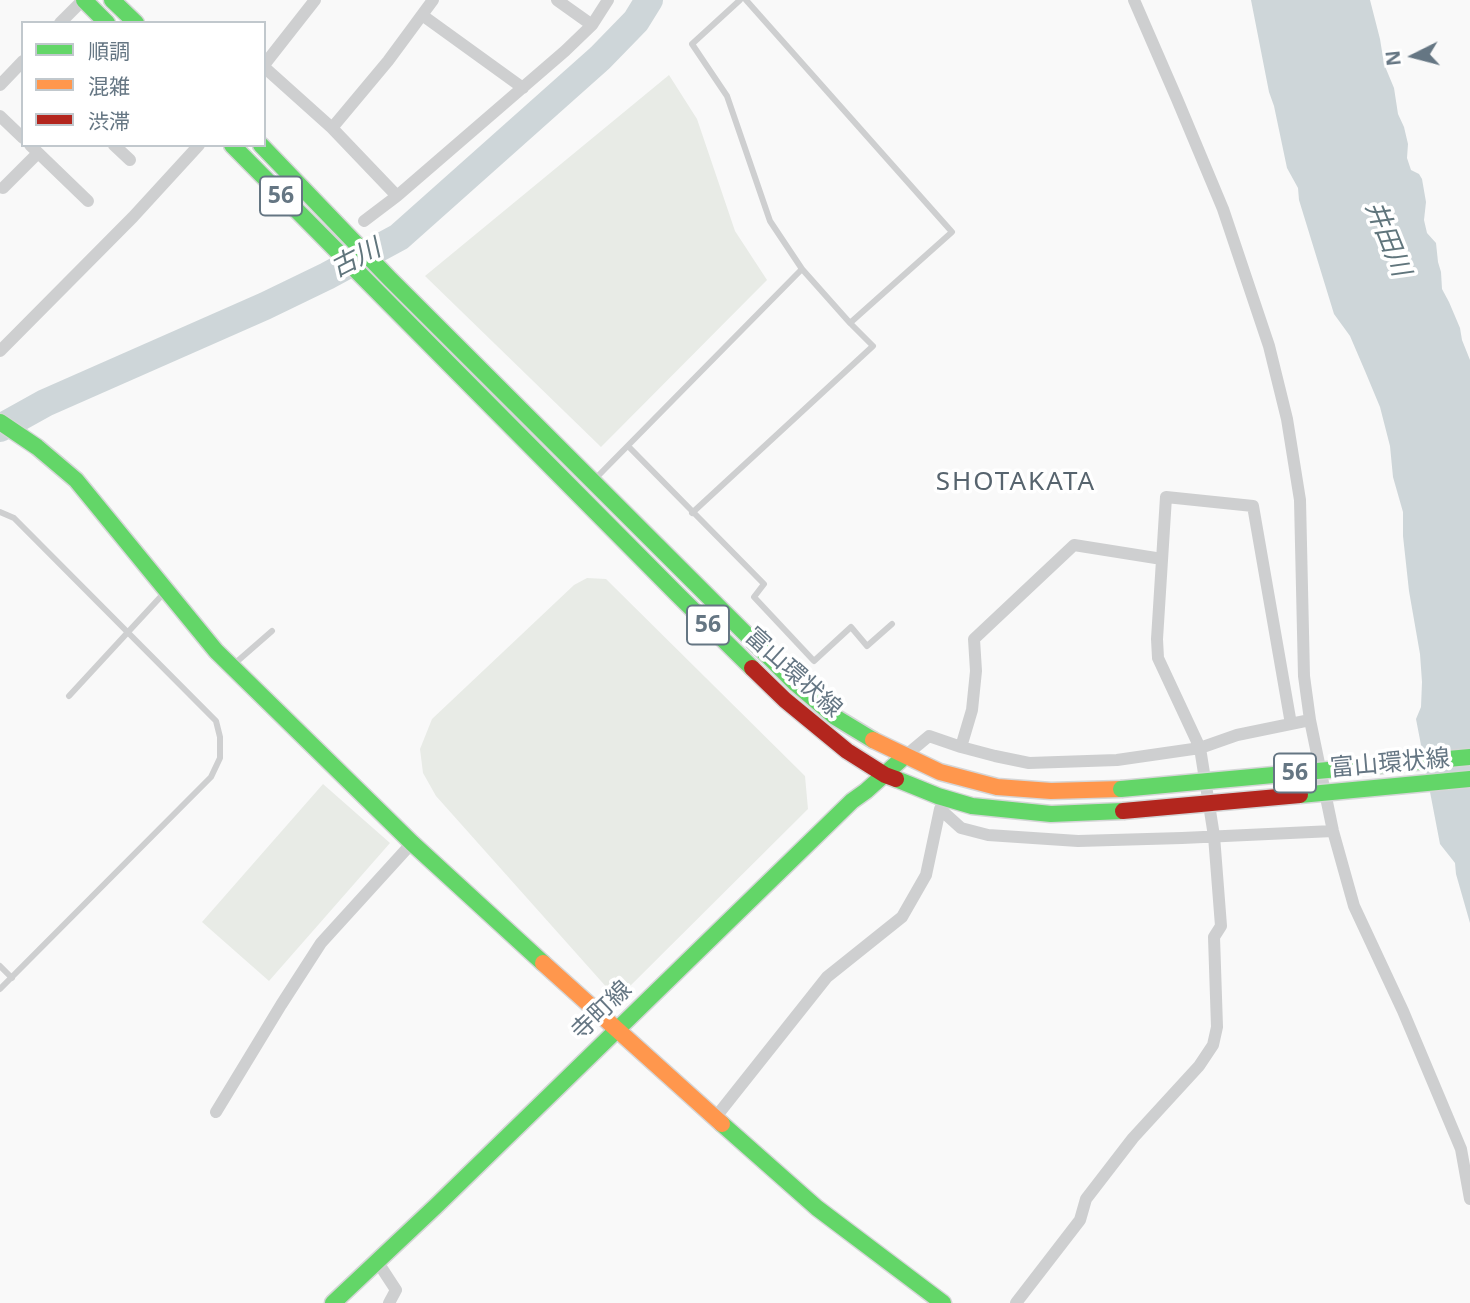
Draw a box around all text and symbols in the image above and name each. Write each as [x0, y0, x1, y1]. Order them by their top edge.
legend [21, 21, 266, 147]
north arrow [1379, 21, 1449, 91]
text: 順調 [88, 37, 130, 65]
text: N [1379, 49, 1407, 67]
text: 混雑 [88, 72, 130, 100]
text: 渋滞 [88, 107, 130, 135]
road number: 56 [260, 176, 302, 216]
water label: 井田川 [1358, 197, 1416, 281]
water label: 古川 [326, 233, 386, 285]
district label: SHOTAKATA [937, 467, 1095, 499]
road number: 56 [687, 606, 729, 645]
street label: 富山環状線 [739, 622, 847, 724]
street label: 富山環状線 [1329, 744, 1451, 784]
road number: 56 [1274, 754, 1316, 792]
street label: 寺町線 [566, 976, 638, 1046]

